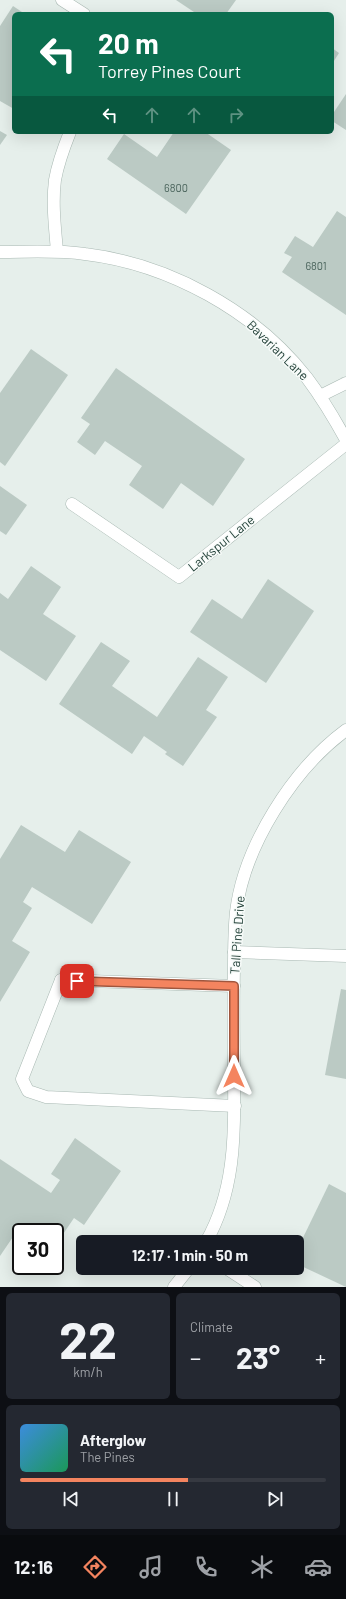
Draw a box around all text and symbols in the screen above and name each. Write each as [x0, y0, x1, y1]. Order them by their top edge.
text: 20 m [98, 26, 159, 60]
icon: left [32, 28, 84, 80]
text: Torrey Pines Court [98, 60, 241, 82]
icon: left [99, 104, 121, 126]
icon: ahead [141, 104, 163, 126]
icon: ahead [183, 104, 205, 126]
icon: right [225, 104, 247, 126]
house number: 6800 [164, 181, 188, 194]
house number: 6801 [305, 259, 327, 272]
street label: Bavarian Lane [244, 317, 312, 383]
street label: Larkspur Lane [185, 511, 257, 575]
street label: Tall Pine Drive [226, 895, 248, 975]
pin [60, 964, 94, 998]
icon: arrive [66, 970, 88, 992]
position arrow [213, 1055, 255, 1097]
speed limit sign: 30 [12, 1223, 64, 1275]
text: 12:17 · 1 min · 50 m [132, 1246, 248, 1264]
text: 22 [59, 1307, 117, 1369]
text: Climate [190, 1319, 233, 1335]
text: 23° [236, 1339, 280, 1375]
text: − [190, 1344, 201, 1370]
text: + [315, 1344, 326, 1370]
text: km/h [73, 1364, 103, 1380]
text: Afterglow [80, 1431, 146, 1449]
text: The Pines [80, 1449, 135, 1465]
icon: previous [60, 1488, 82, 1510]
icon: pause [162, 1488, 184, 1510]
icon: next [264, 1488, 286, 1510]
icon: directions [81, 1553, 109, 1581]
icon: music [137, 1553, 165, 1581]
icon: phone [192, 1553, 220, 1581]
icon: climate [248, 1553, 276, 1581]
icon: car [304, 1553, 332, 1581]
text: 12:16 [14, 1556, 53, 1578]

